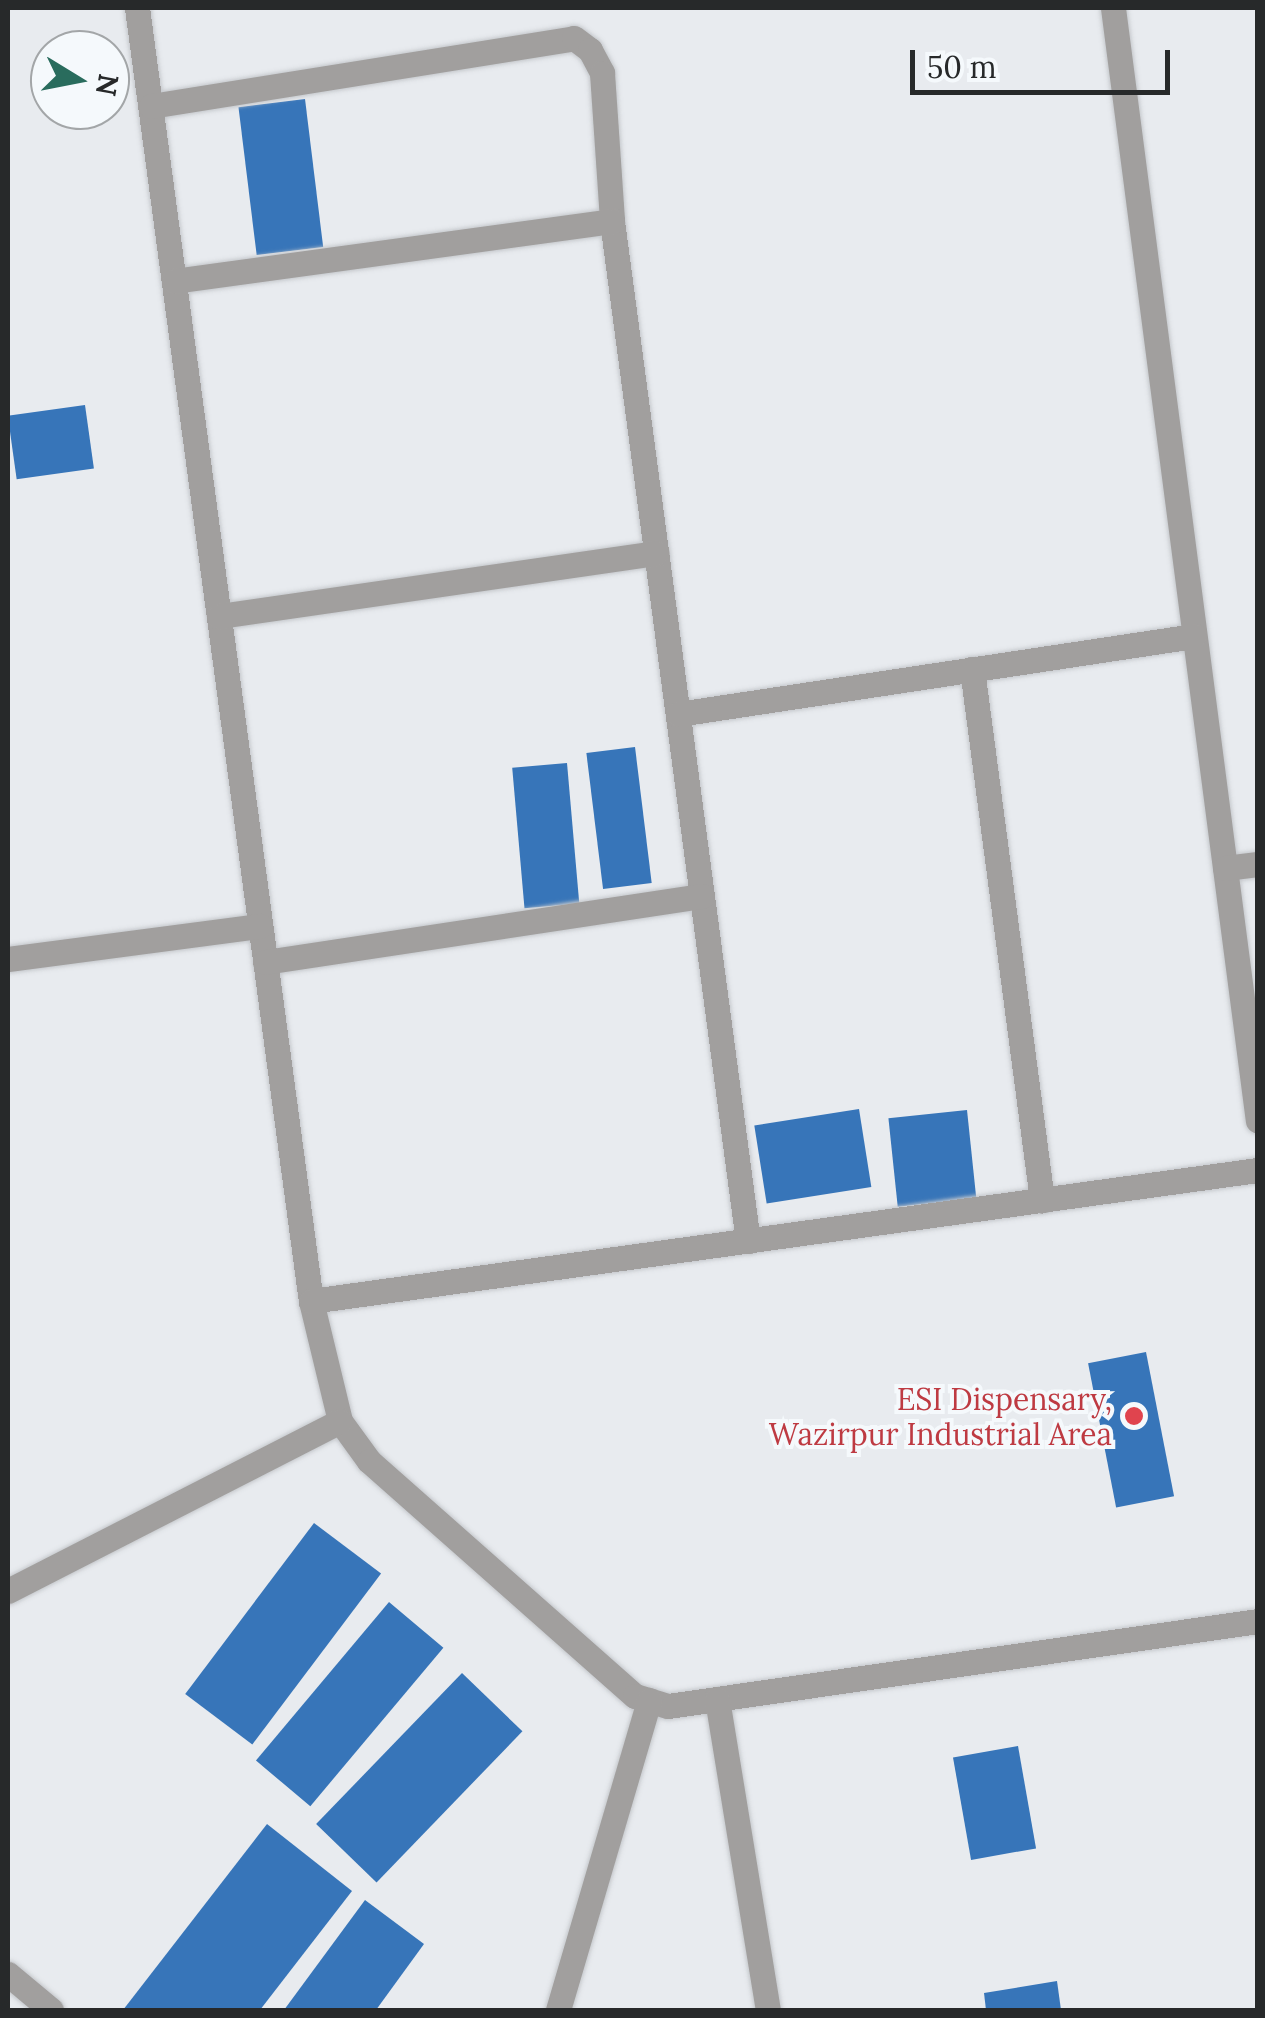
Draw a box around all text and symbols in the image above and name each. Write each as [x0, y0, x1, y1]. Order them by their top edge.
north arrow [30, 30, 130, 130]
scale bar [915, 30, 1175, 92]
text: 50 m [927, 48, 997, 86]
text: N [88, 71, 127, 99]
place label: ESI Dispensary, Wazirpur Industrial Area [769, 1381, 1112, 1452]
marker: ESI Dispensary, Wazirpur Industrial Area [1121, 1403, 1147, 1429]

